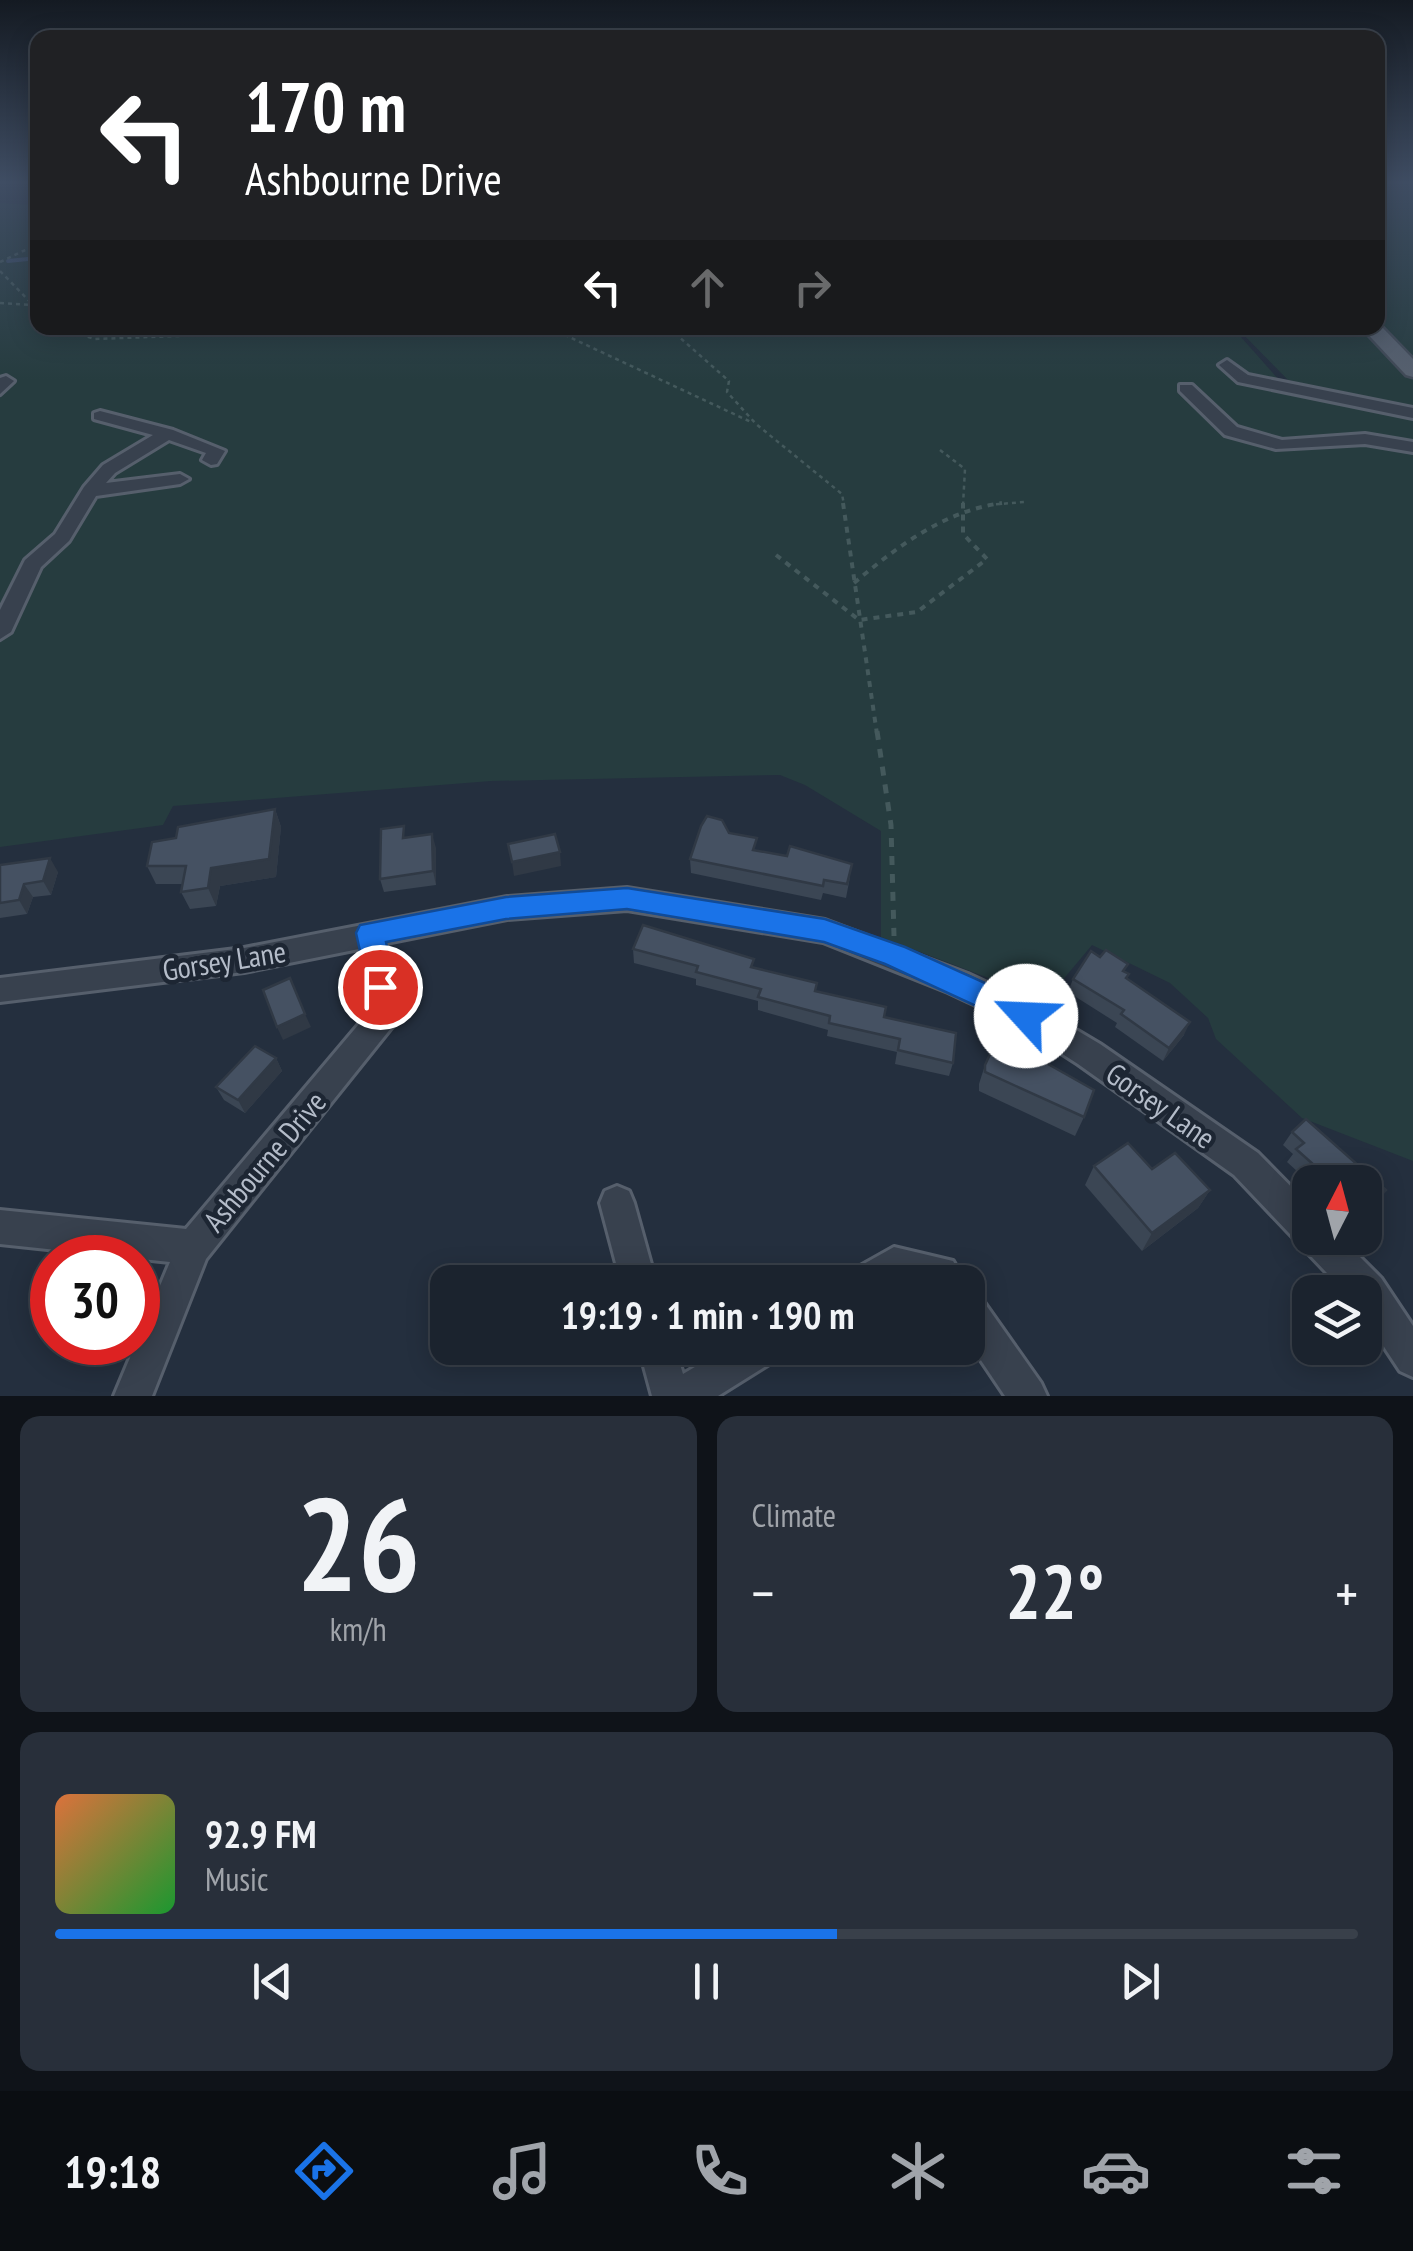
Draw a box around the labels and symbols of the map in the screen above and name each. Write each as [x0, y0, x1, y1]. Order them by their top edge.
street label: Gorsey Lane [160, 931, 288, 989]
pin [338, 945, 423, 1030]
position arrow [974, 964, 1078, 1068]
street label: Gorsey Lane [1099, 1053, 1223, 1157]
street label: Ashbourne Drive [194, 1083, 334, 1239]
north arrow [1292, 1165, 1382, 1255]
speed limit sign: 30 [30, 1235, 160, 1365]

